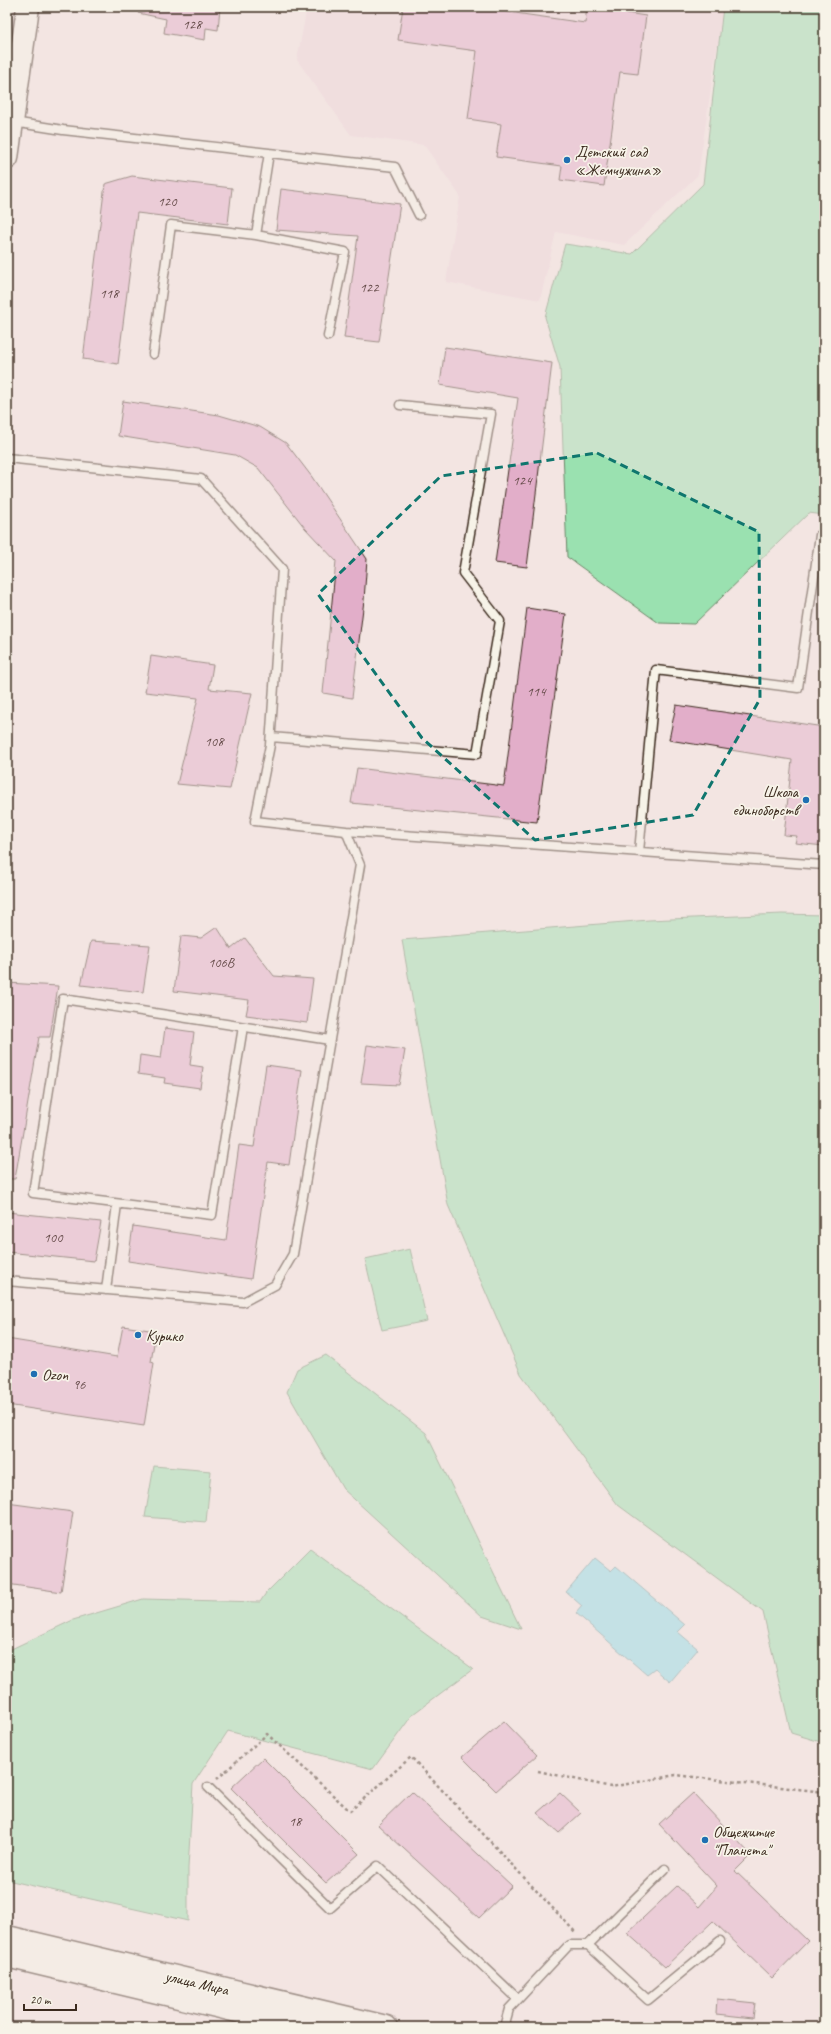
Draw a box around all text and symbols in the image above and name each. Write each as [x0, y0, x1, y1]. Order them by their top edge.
house number: 128 [183, 16, 203, 33]
place label: Детский сад «Жемчужина» [575, 142, 661, 180]
marker: Детский сад «Жемчужина» [562, 155, 572, 165]
house number: 120 [158, 193, 178, 210]
house number: 122 [360, 279, 380, 296]
house number: 118 [100, 285, 120, 302]
house number: 124 [513, 472, 533, 489]
house number: 114 [527, 683, 547, 700]
house number: 108 [205, 733, 225, 750]
place label: Школа единоборств [733, 782, 802, 820]
marker: Школа единоборств [801, 795, 811, 805]
house number: 106В [208, 954, 236, 971]
house number: 100 [44, 1229, 64, 1246]
place label: Курико [146, 1326, 184, 1346]
marker: Курико [133, 1330, 143, 1340]
place label: Ozon [42, 1365, 69, 1385]
marker: Ozon [29, 1369, 39, 1379]
house number: 96 [73, 1376, 86, 1393]
house number: 18 [289, 1813, 303, 1830]
place label: Общежитие "Планета" [713, 1822, 776, 1860]
marker: Общежитие "Планета" [700, 1835, 710, 1845]
street label: улица Мира [162, 1966, 232, 2000]
scale bar [24, 1986, 76, 2012]
text: 20 m [30, 1992, 52, 2008]

